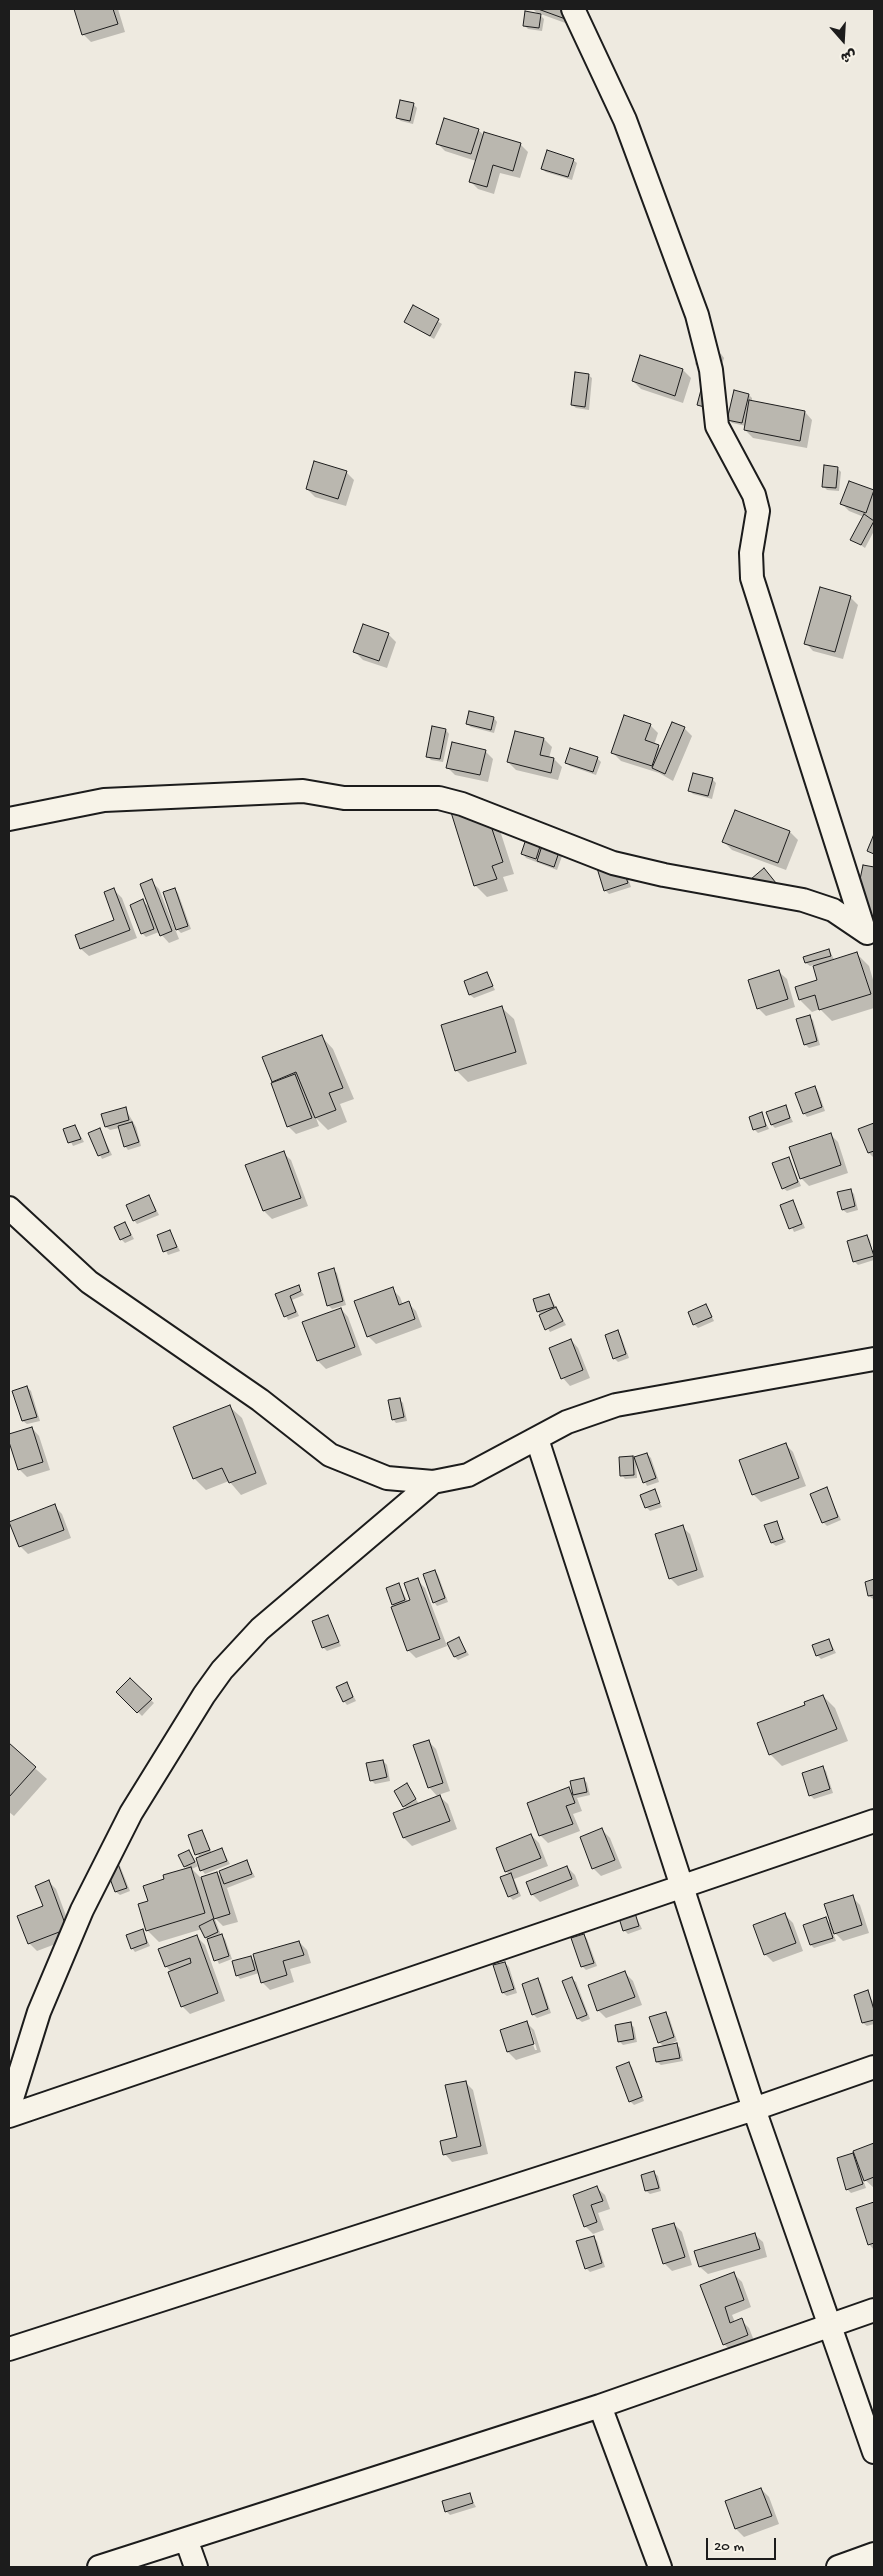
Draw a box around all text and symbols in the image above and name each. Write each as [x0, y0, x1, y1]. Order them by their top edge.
north arrow [818, 15, 868, 65]
text: ش [838, 44, 858, 65]
scale bar [708, 2528, 778, 2560]
text: 20 m [714, 2538, 744, 2556]

